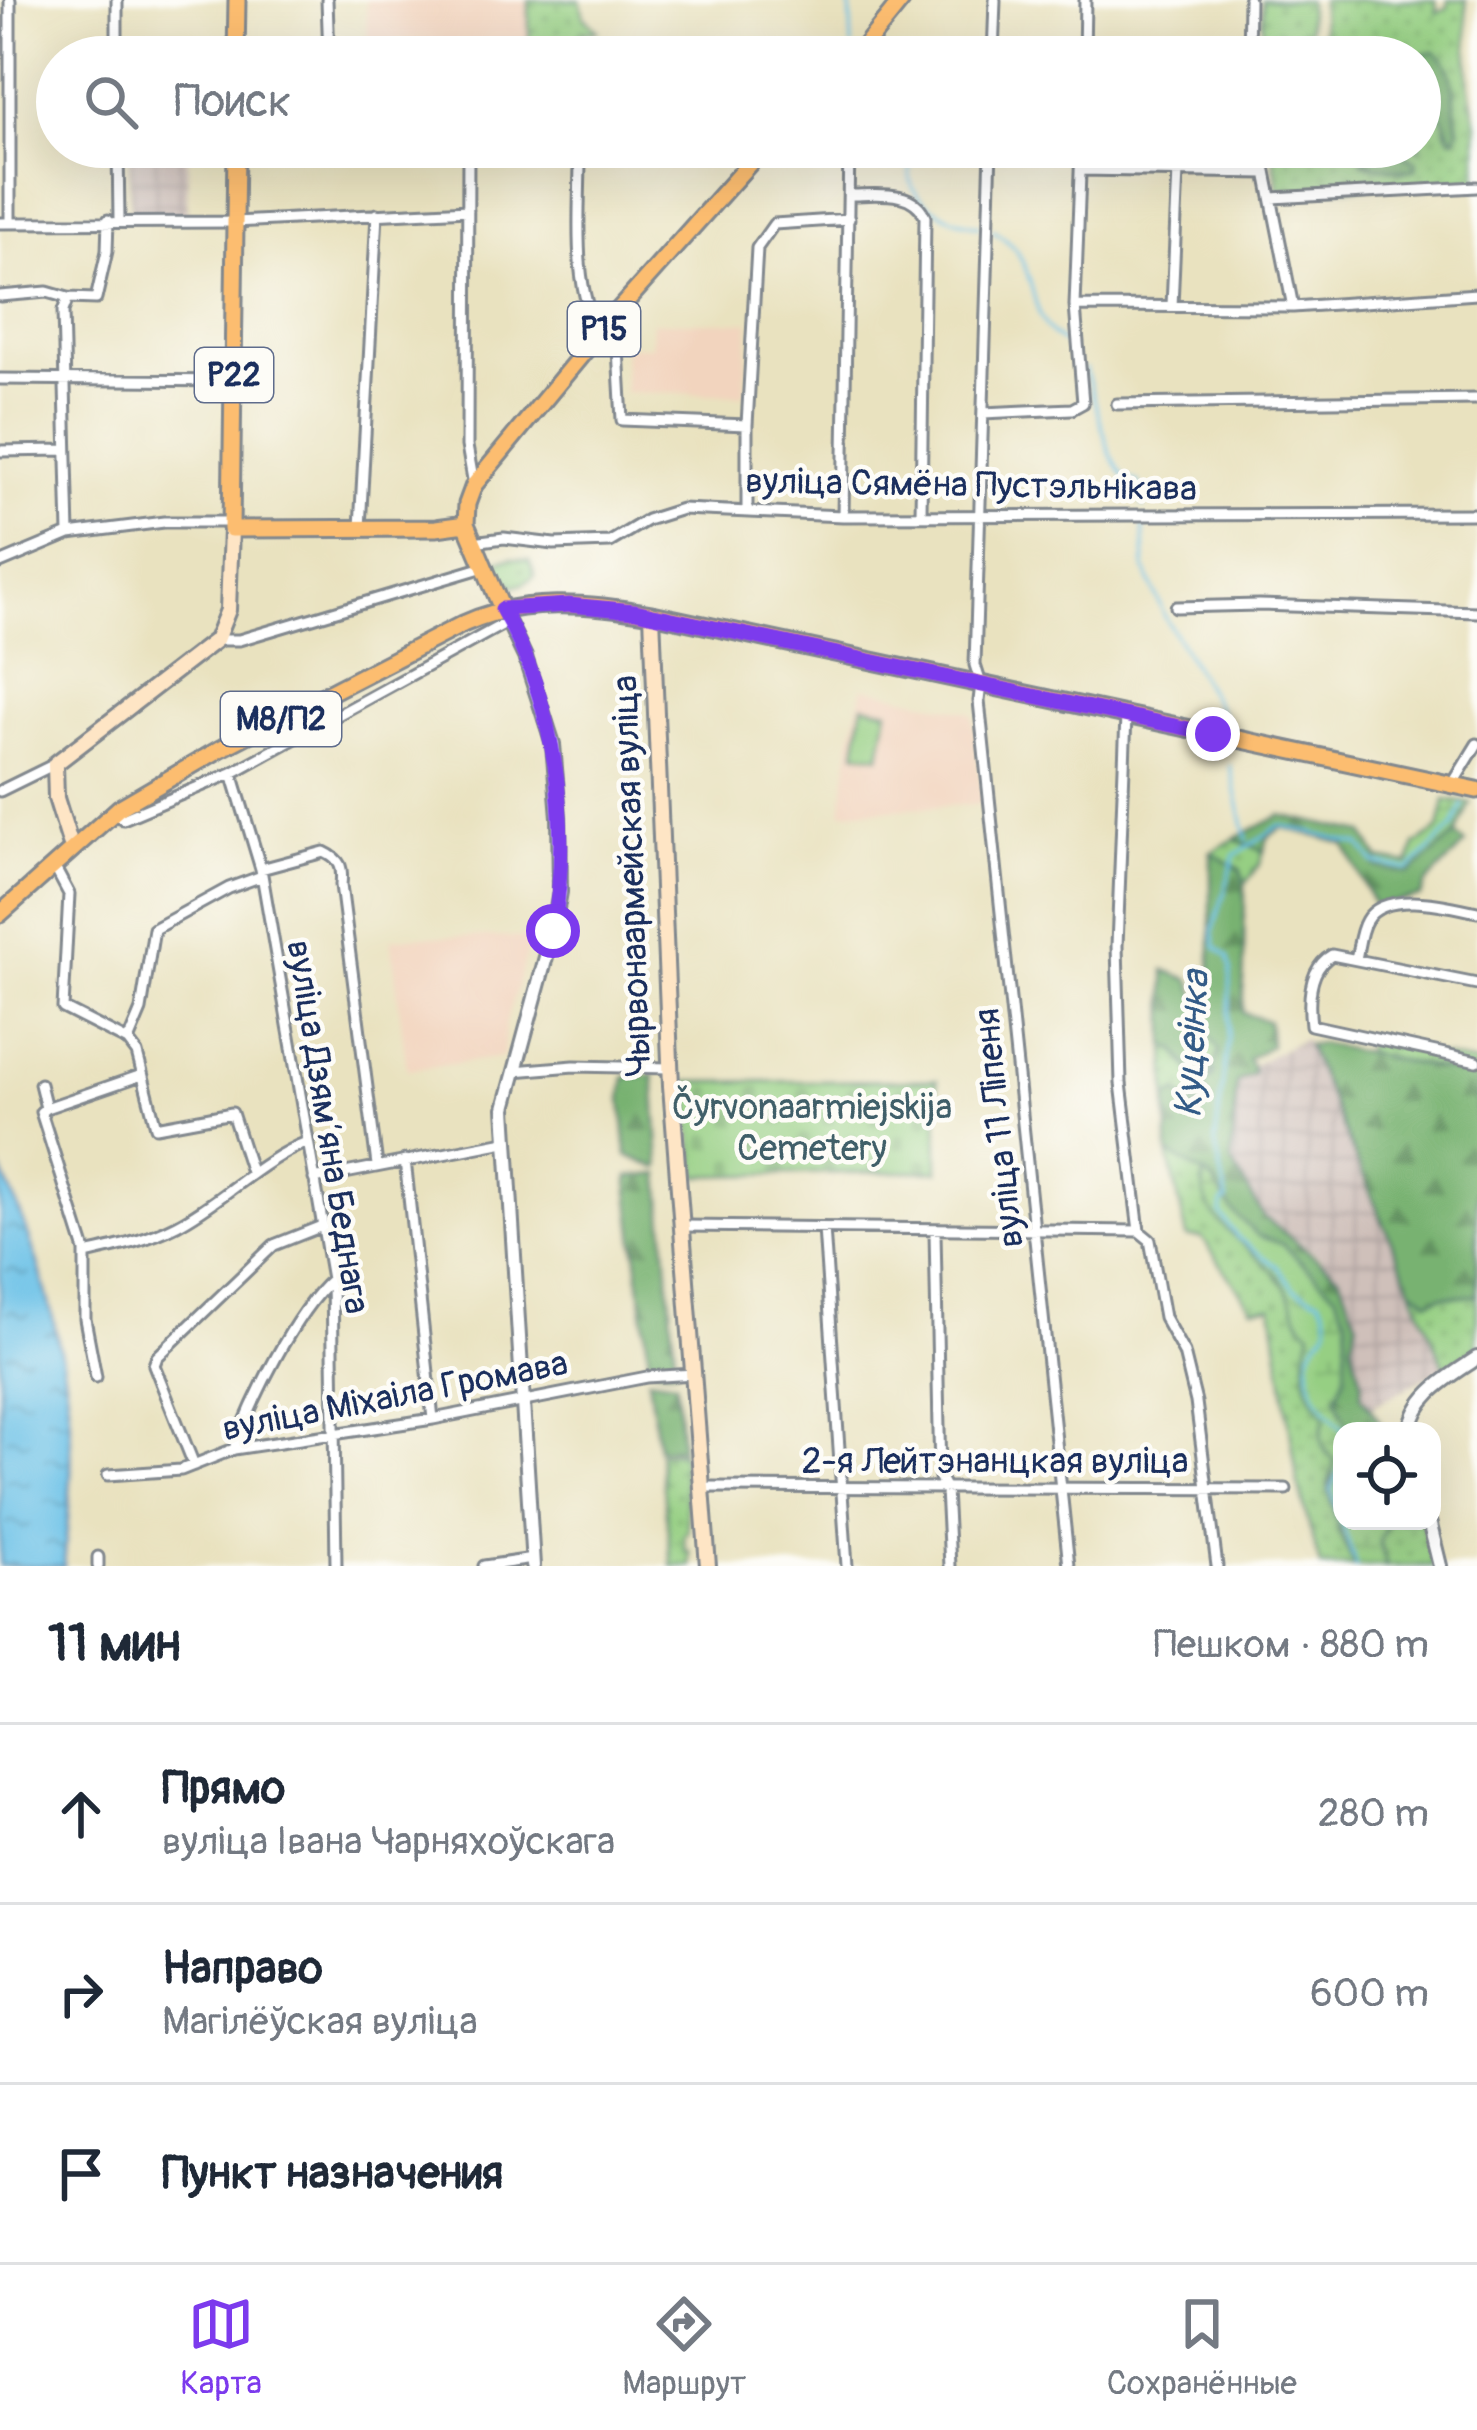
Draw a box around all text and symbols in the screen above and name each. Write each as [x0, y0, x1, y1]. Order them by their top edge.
search box [36, 36, 1441, 168]
icon: search [78, 69, 144, 135]
text: Поиск [174, 74, 291, 130]
road number: Р15 [568, 302, 640, 356]
road number: Р22 [195, 348, 273, 402]
street label: вуліца Сямёна Пустэльнікава [745, 459, 1197, 511]
street label: Чырвонаармейская вуліца [602, 674, 662, 1078]
road number: М8/П2 [221, 692, 341, 746]
route end [1186, 707, 1240, 761]
route start [526, 904, 580, 958]
street label: вуліца Дзямʼяна Беднага [276, 937, 380, 1317]
water label: Куцеінка [1164, 967, 1220, 1119]
street label: вуліца 11 Ліпеня [964, 1006, 1034, 1250]
park label: Čyrvonaarmiejskija Cemetery [672, 1085, 952, 1171]
street label: вуліца Міхаіла Громава [218, 1340, 572, 1452]
map controls [1333, 1422, 1441, 1530]
button: locate [1333, 1422, 1441, 1530]
street label: 2-я Лейтэнанцкая вуліца [801, 1439, 1189, 1484]
text: 11 мин [48, 1612, 181, 1676]
text: Пешком · 880 m [1153, 1620, 1429, 1669]
text: Прямо [162, 1761, 285, 1817]
icon: ahead [48, 1781, 114, 1847]
text: 280 m [1318, 1789, 1429, 1838]
text: вуліца Івана Чарняхоўскага [162, 1817, 615, 1866]
text: Направо [162, 1941, 323, 1997]
icon: right [48, 1961, 114, 2027]
text: 600 m [1310, 1969, 1429, 2018]
text: Магілёўская вуліца [162, 1997, 478, 2046]
icon: arrive [48, 2141, 114, 2207]
text: Пункт назначения [162, 2146, 503, 2202]
tab: Карта [180, 2291, 262, 2404]
tab: Маршрут [622, 2291, 746, 2404]
tab: Сохранённые [1107, 2291, 1297, 2404]

